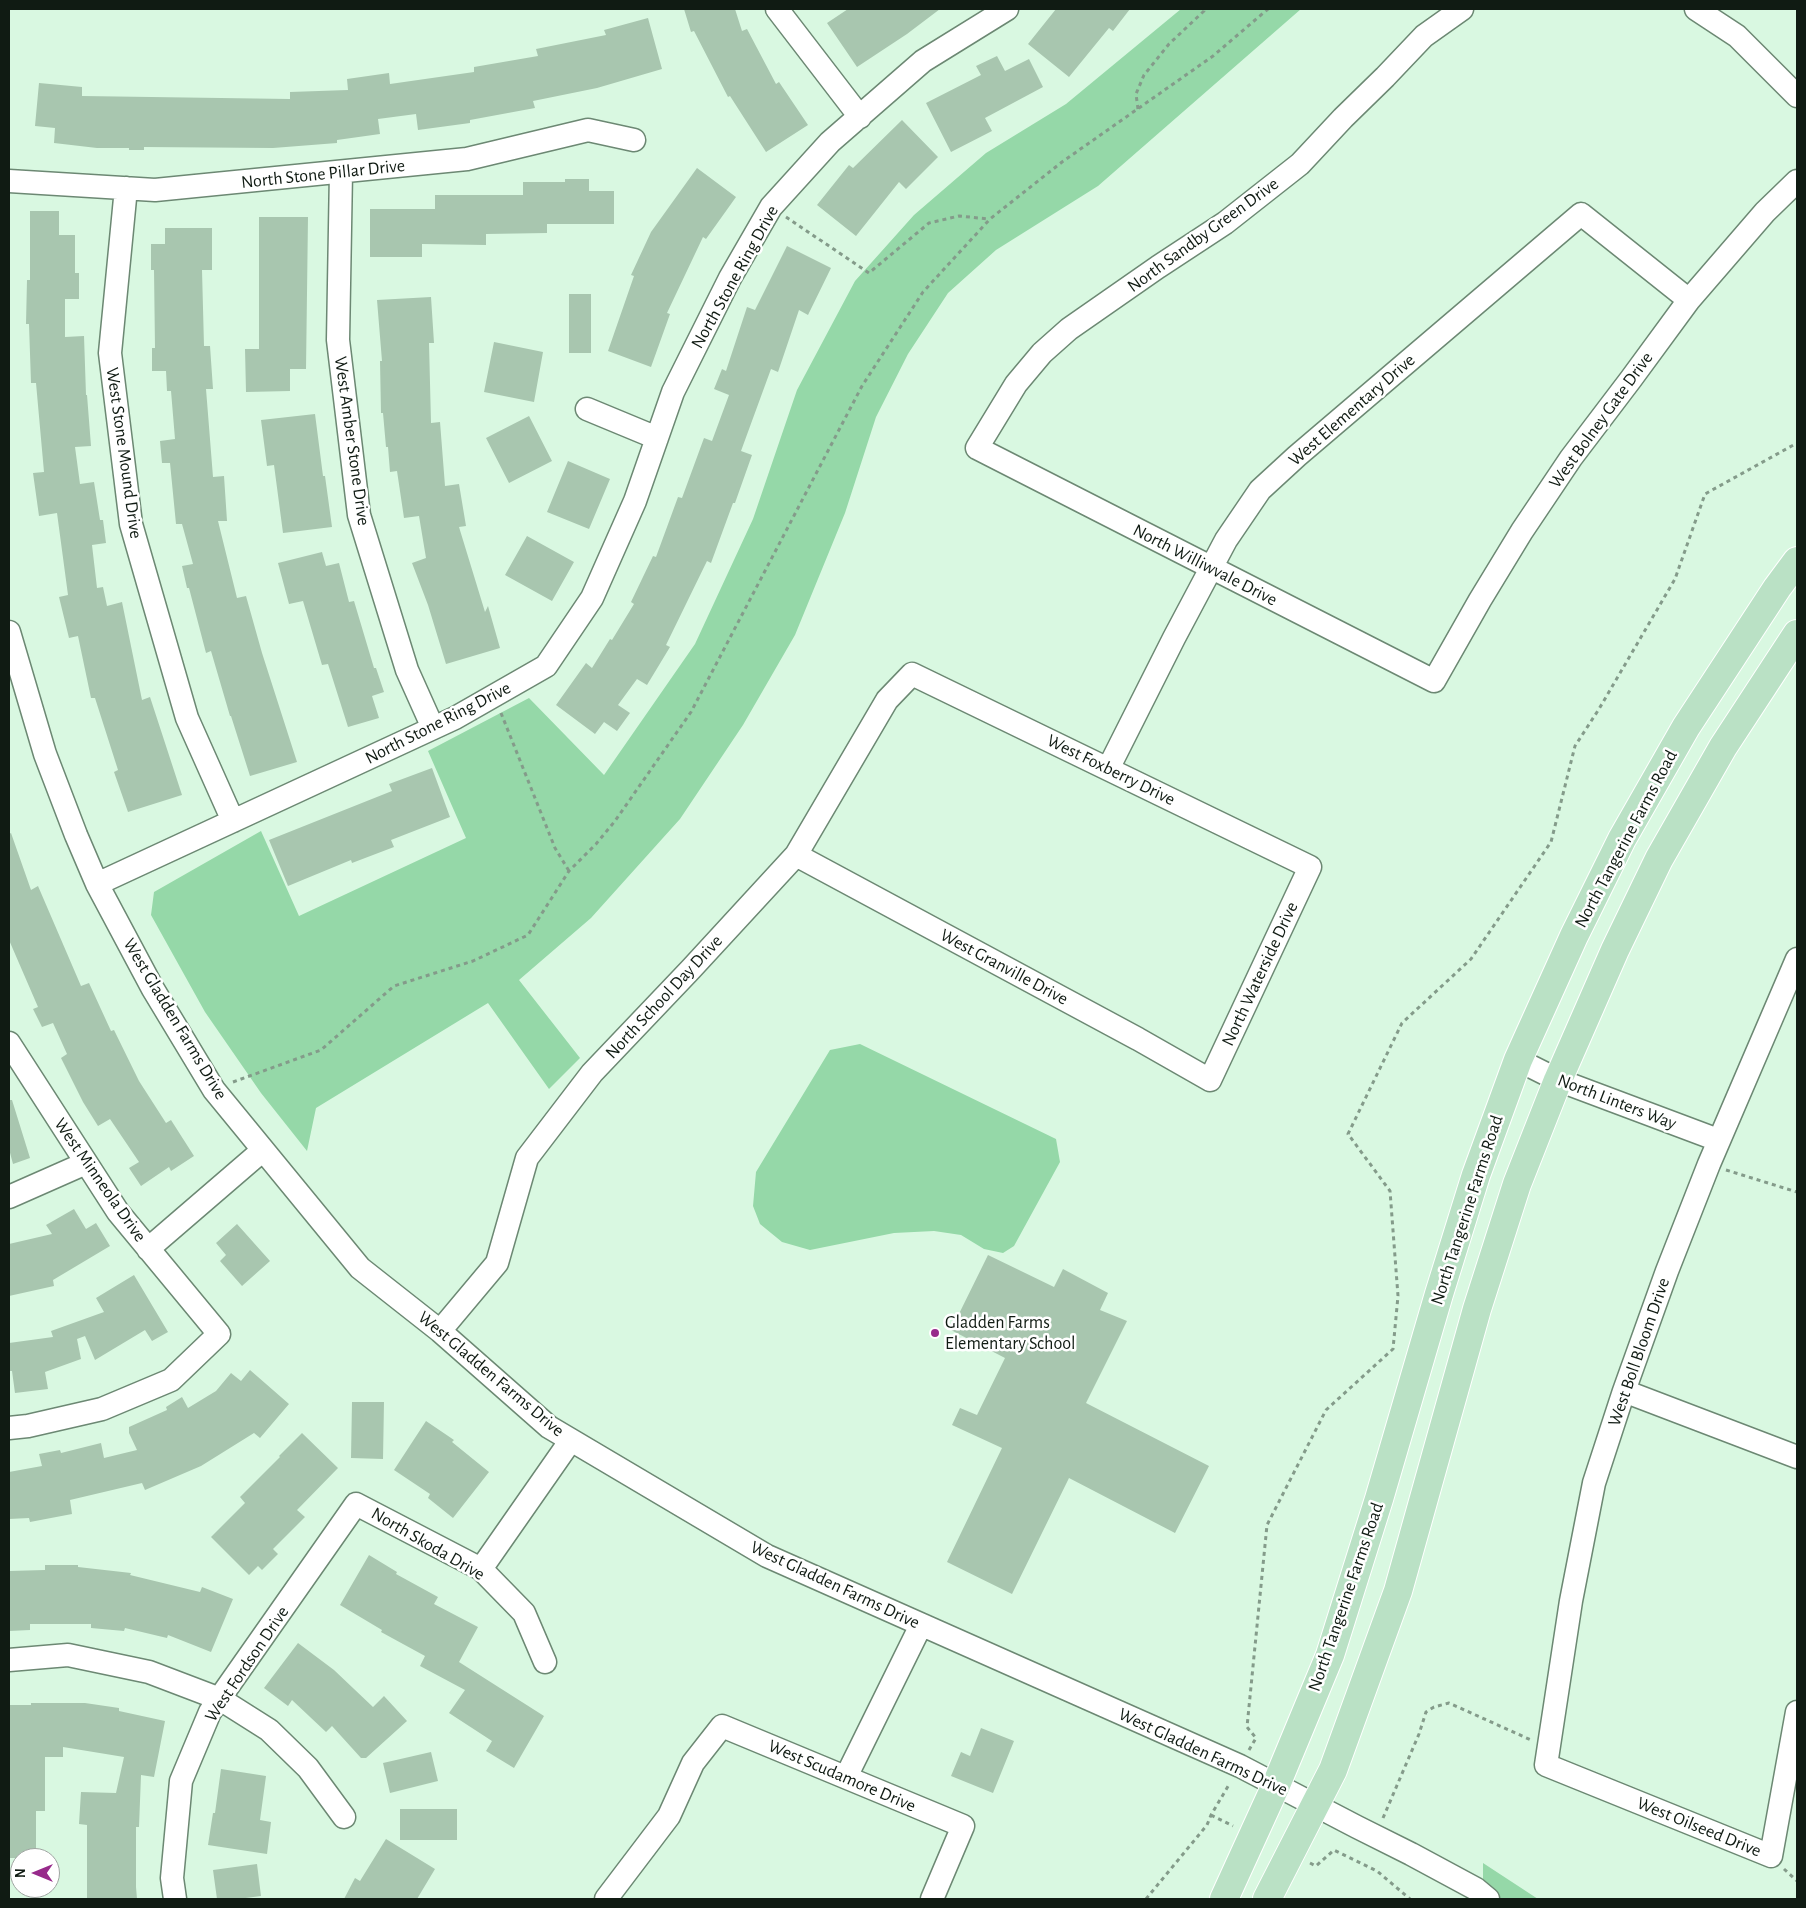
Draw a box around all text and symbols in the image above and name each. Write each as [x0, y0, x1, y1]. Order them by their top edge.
street label: North Stone Pillar Drive [240, 155, 406, 193]
street label: North Sandby Green Drive [1123, 173, 1283, 297]
street label: North Stone Ring Drive [687, 202, 783, 352]
street label: West Bolney Gate Drive [1544, 348, 1658, 492]
street label: West Elementary Drive [1284, 349, 1420, 471]
street label: West Amber Stone Drive [329, 355, 375, 527]
street label: West Stone Mound Drive [101, 366, 147, 540]
street label: North Williwvale Drive [1129, 519, 1281, 611]
street label: North Stone Ring Drive [362, 677, 514, 769]
street label: West Foxberry Drive [1043, 730, 1179, 810]
street label: North Tangerine Farms Road [1570, 746, 1682, 932]
street label: North Waterside Drive [1217, 898, 1303, 1050]
street label: West Granville Drive [936, 924, 1072, 1010]
street label: North School Day Drive [601, 930, 727, 1064]
street label: West Gladden Farms Drive [118, 934, 232, 1104]
street label: North Linters Way [1554, 1069, 1680, 1135]
street label: North Tangerine Farms Road [1426, 1112, 1508, 1308]
street label: West Minneola Drive [49, 1114, 151, 1246]
street label: West Boll Bloom Drive [1603, 1275, 1675, 1429]
street label: West Gladden Farms Drive [413, 1307, 569, 1441]
place label: Gladden Farms Elementary School [945, 1312, 1075, 1355]
marker: Gladden Farms Elementary School [929, 1327, 941, 1339]
street label: North Tangerine Farms Road [1303, 1500, 1389, 1694]
street label: North Skoda Drive [367, 1503, 489, 1585]
street label: West Gladden Farms Drive [747, 1536, 923, 1634]
street label: West Fordson Drive [200, 1602, 294, 1726]
street label: West Gladden Farms Drive [1115, 1703, 1291, 1801]
street label: West Scudamore Drive [765, 1735, 919, 1817]
street label: West Oilseed Drive [1634, 1792, 1764, 1862]
north arrow [10, 1848, 60, 1898]
text: N [14, 1868, 28, 1878]

